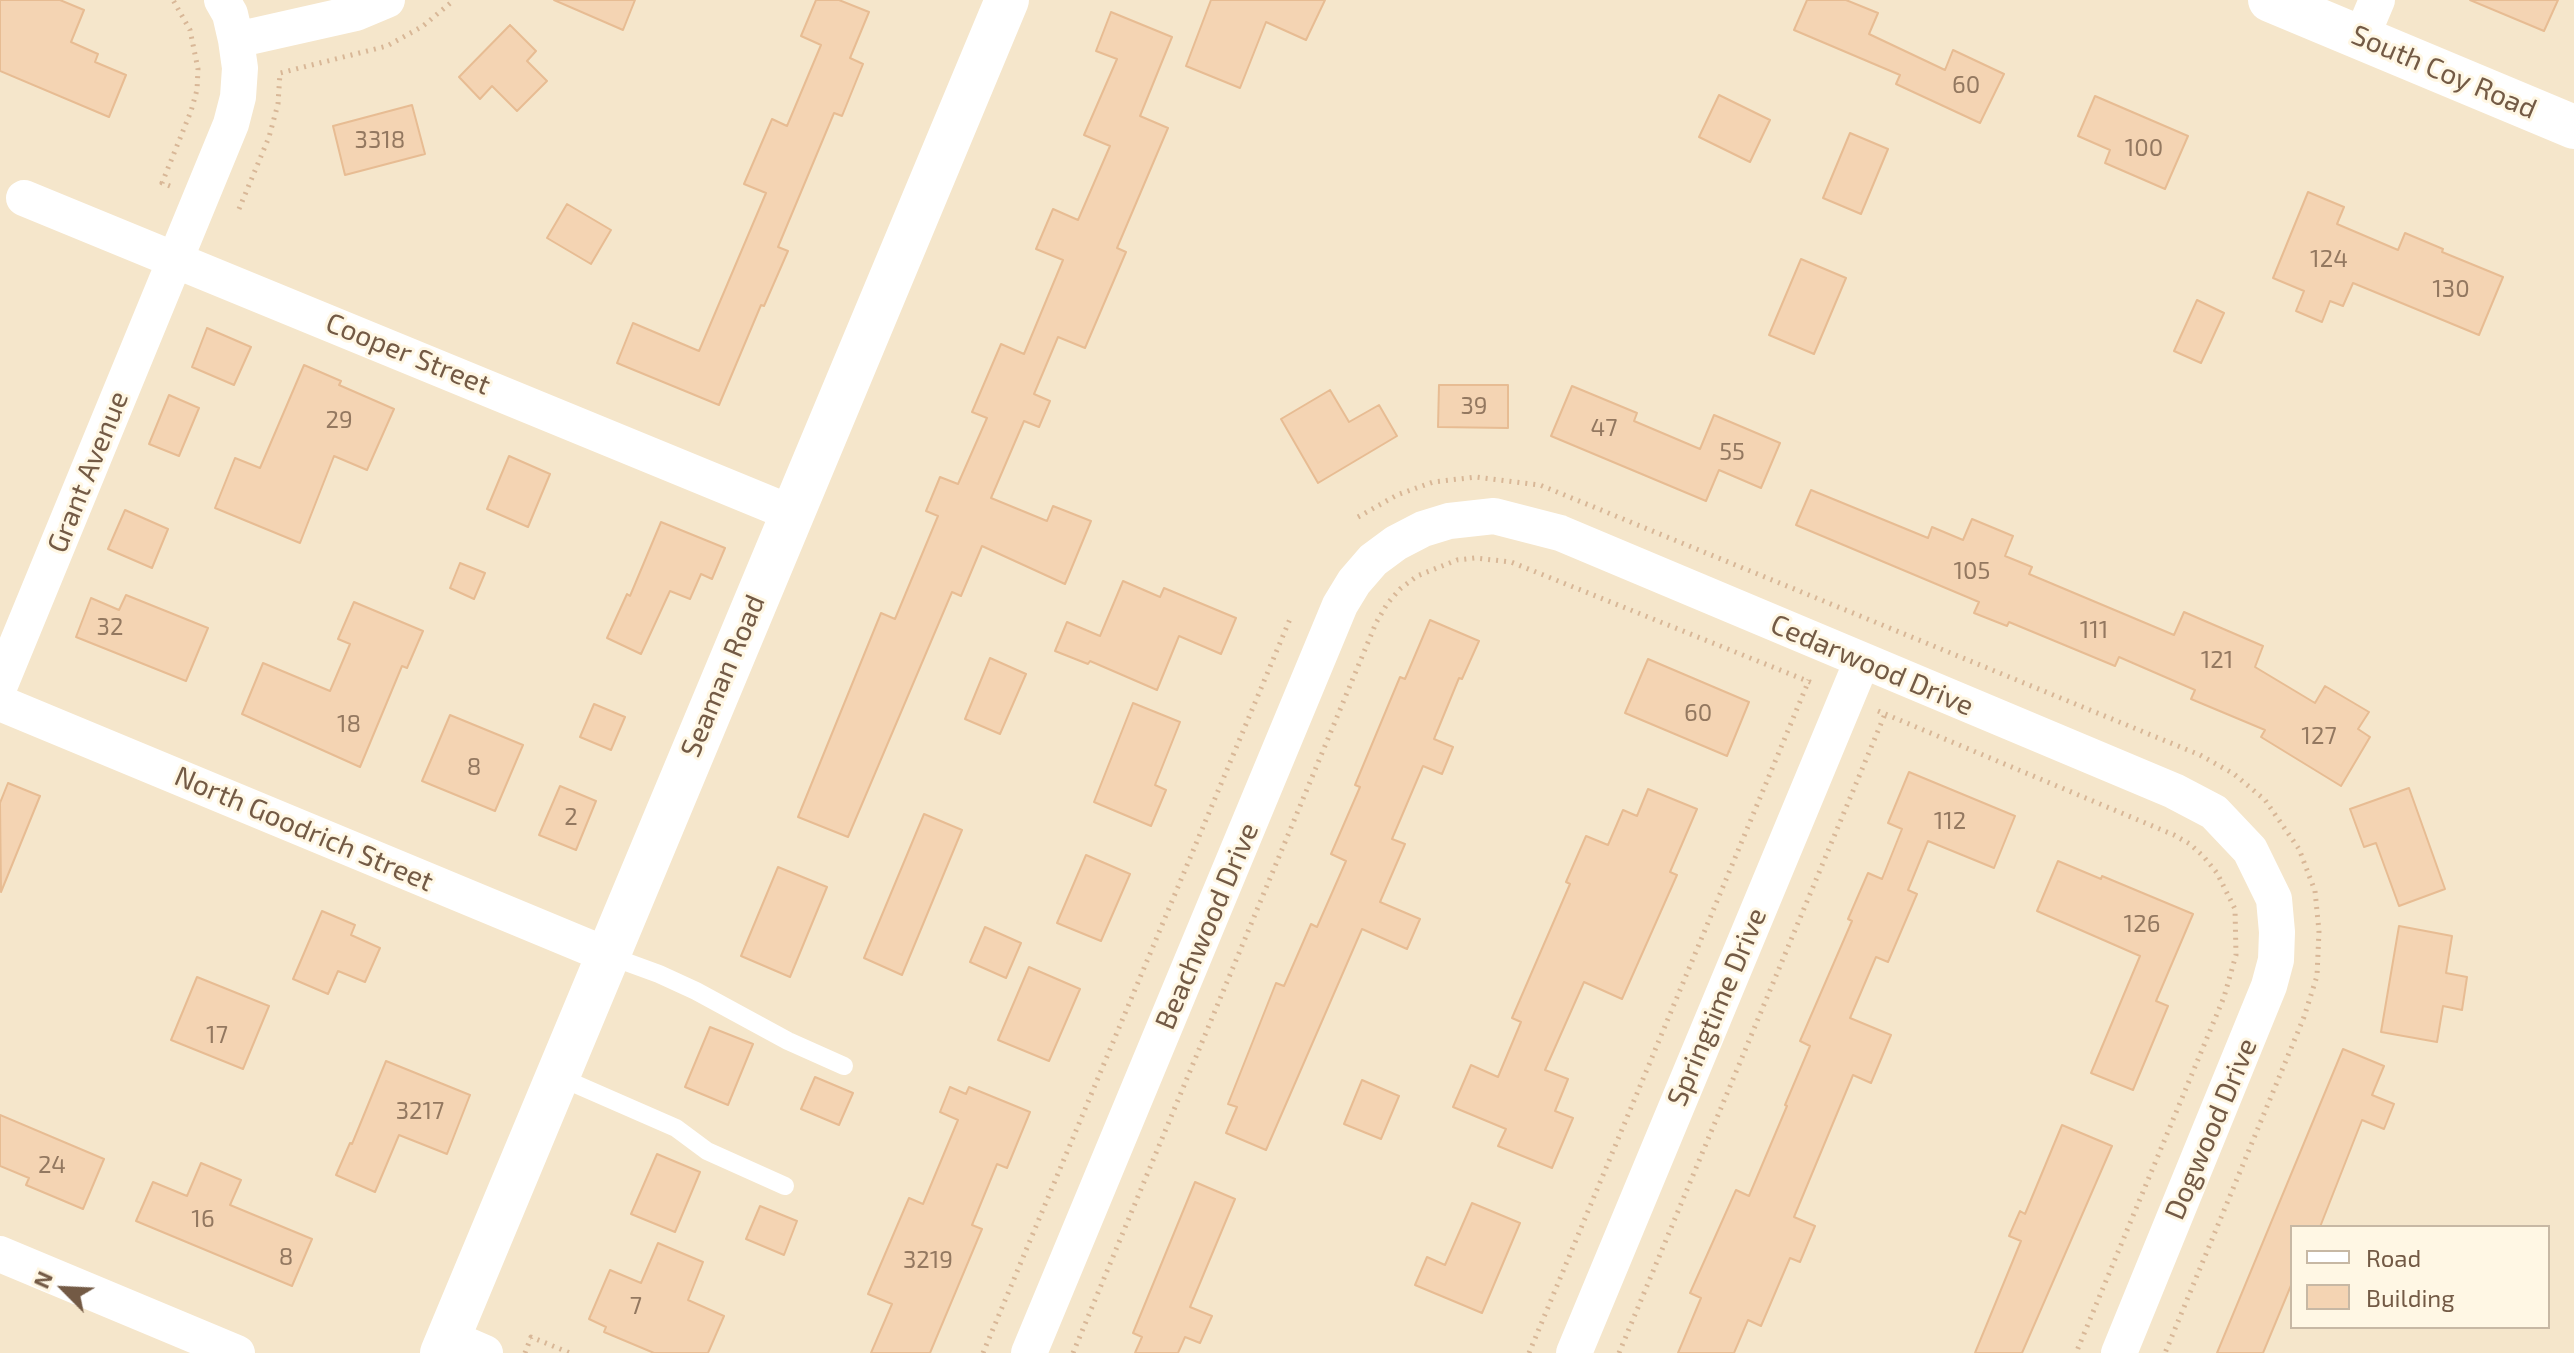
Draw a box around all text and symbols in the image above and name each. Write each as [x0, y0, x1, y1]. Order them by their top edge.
street label: South Coy Road [2346, 18, 2542, 126]
house number: 60 [1952, 71, 1980, 99]
house number: 3318 [355, 126, 405, 154]
house number: 100 [2125, 134, 2163, 162]
house number: 124 [2310, 245, 2348, 273]
house number: 130 [2432, 275, 2470, 303]
street label: Cooper Street [321, 306, 495, 402]
street label: Grant Avenue [40, 386, 136, 558]
house number: 39 [1460, 392, 1488, 420]
house number: 29 [325, 406, 353, 434]
house number: 47 [1590, 414, 1618, 442]
house number: 55 [1719, 438, 1745, 466]
house number: 105 [1954, 557, 1990, 585]
street label: Seaman Road [674, 590, 772, 762]
street label: Cedarwood Drive [1765, 607, 1979, 723]
house number: 32 [97, 613, 123, 641]
house number: 111 [2080, 616, 2108, 644]
house number: 121 [2201, 646, 2233, 674]
house number: 60 [1684, 699, 1712, 727]
house number: 18 [337, 710, 361, 738]
house number: 127 [2301, 722, 2337, 750]
house number: 8 [467, 753, 481, 781]
street label: North Goodrich Street [170, 759, 438, 899]
house number: 2 [564, 803, 578, 831]
house number: 112 [1934, 807, 1966, 835]
street label: Beachwood Drive [1148, 818, 1266, 1034]
street label: Springtime Drive [1660, 903, 1774, 1111]
house number: 126 [2124, 910, 2160, 938]
house number: 17 [206, 1021, 228, 1049]
street label: Dogwood Drive [2158, 1033, 2264, 1225]
house number: 3217 [396, 1097, 444, 1125]
house number: 24 [38, 1151, 66, 1179]
house number: 16 [191, 1205, 215, 1233]
legend [2290, 1225, 2550, 1329]
house number: 8 [279, 1243, 293, 1271]
text: Road [2366, 1243, 2421, 1272]
house number: 3219 [903, 1246, 953, 1274]
north arrow [24, 1249, 104, 1329]
text: N [27, 1267, 57, 1292]
text: Building [2366, 1283, 2455, 1312]
house number: 7 [630, 1292, 642, 1320]

